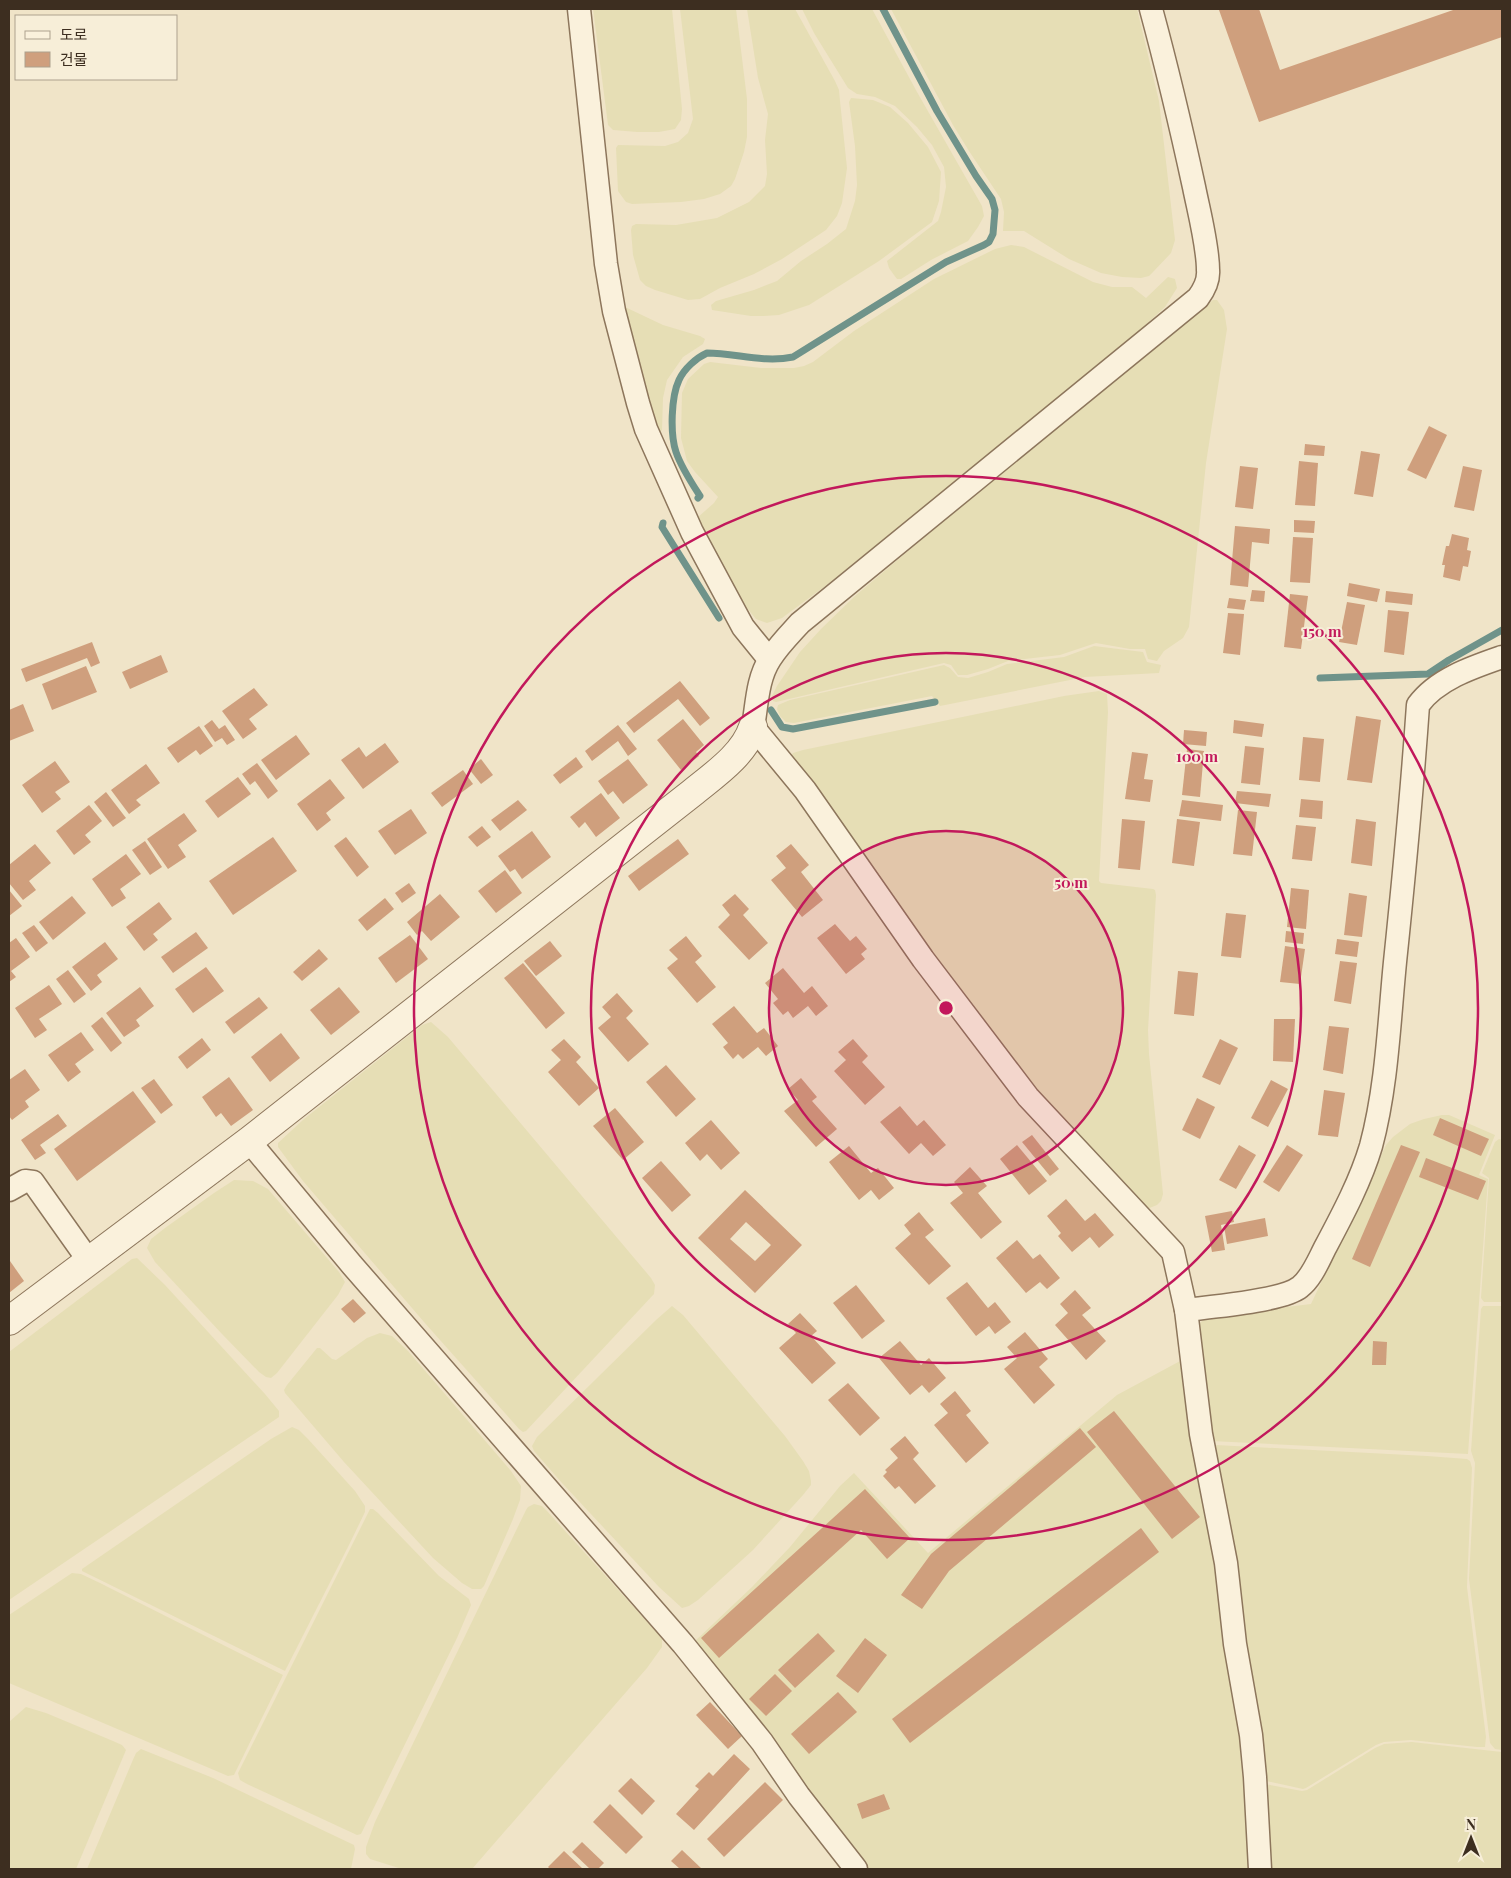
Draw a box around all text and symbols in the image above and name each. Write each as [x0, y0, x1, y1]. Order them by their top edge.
legend [15, 15, 178, 80]
text: 도로 [60, 24, 88, 44]
text: 건물 [60, 49, 88, 69]
text: 150 m [1302, 621, 1342, 641]
text: 100 m [1176, 746, 1219, 766]
text: 50 m [1054, 872, 1088, 892]
centre of rings [937, 999, 955, 1017]
north arrow [1446, 1813, 1496, 1863]
text: N [1466, 1815, 1476, 1834]

